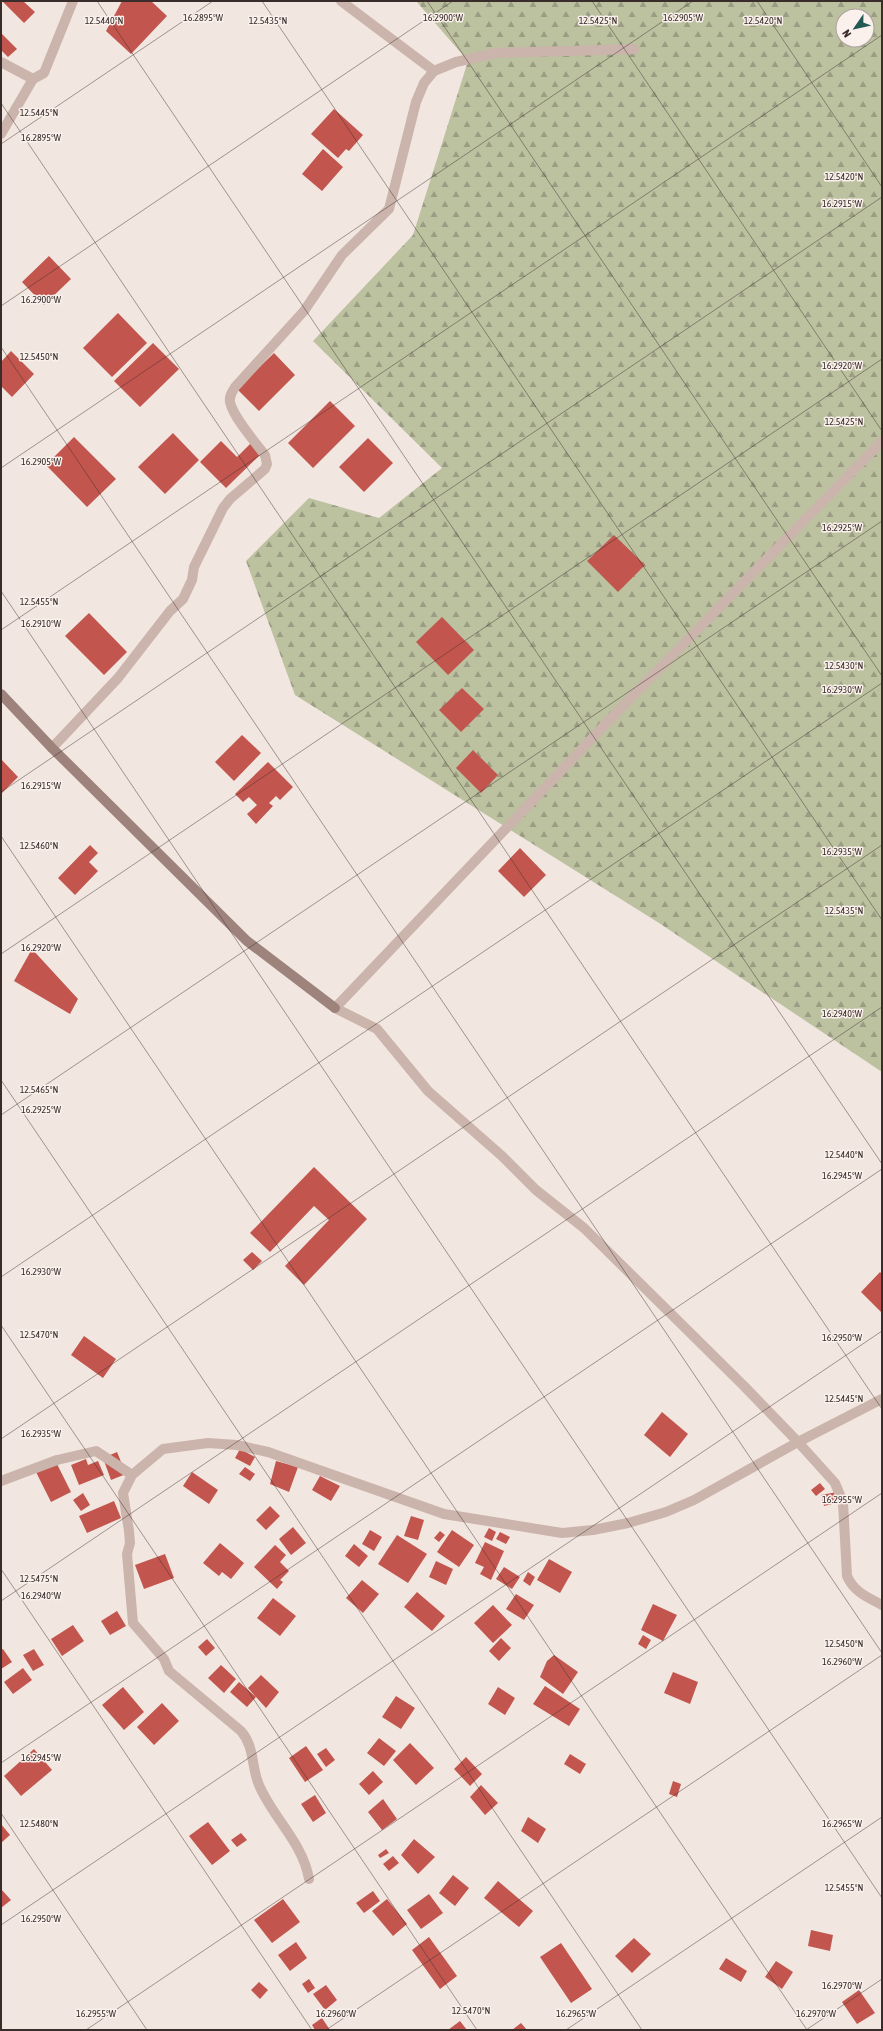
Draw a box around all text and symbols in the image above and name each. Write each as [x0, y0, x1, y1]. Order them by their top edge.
north arrow [835, 8, 875, 48]
text: 16.2895°W [183, 12, 224, 23]
text: 16.2900°W [423, 12, 464, 23]
text: 16.2905°W [663, 12, 704, 23]
text: 12.5440°N [85, 15, 123, 26]
text: 12.5435°N [249, 15, 287, 26]
text: 12.5425°N [579, 15, 617, 26]
text: 12.5420°N [744, 15, 782, 26]
text: N [840, 28, 854, 40]
text: 12.5445°N [20, 107, 58, 118]
text: 16.2895°W [21, 132, 62, 143]
text: 12.5420°N [825, 171, 863, 182]
text: 16.2915°W [822, 198, 863, 209]
text: 16.2900°W [21, 294, 62, 305]
text: 12.5450°N [20, 351, 58, 362]
text: 16.2920°W [822, 360, 863, 371]
text: 12.5425°N [825, 416, 863, 427]
text: 16.2905°W [21, 456, 62, 467]
text: 16.2925°W [822, 522, 863, 533]
text: 12.5455°N [20, 596, 58, 607]
text: 16.2910°W [21, 618, 62, 629]
text: 12.5430°N [825, 660, 863, 671]
text: 16.2930°W [822, 684, 863, 695]
text: 16.2915°W [21, 780, 62, 791]
text: 12.5460°N [20, 840, 58, 851]
text: 16.2935°W [822, 846, 863, 857]
text: 12.5435°N [825, 905, 863, 916]
text: 16.2920°W [21, 942, 62, 953]
text: 16.2940°W [822, 1008, 863, 1019]
text: 12.5465°N [20, 1084, 58, 1095]
text: 16.2925°W [21, 1104, 62, 1115]
text: 12.5440°N [825, 1149, 863, 1160]
text: 16.2945°W [822, 1170, 863, 1181]
text: 16.2930°W [21, 1266, 62, 1277]
text: 12.5470°N [20, 1329, 58, 1340]
text: 16.2950°W [822, 1332, 863, 1343]
text: 12.5445°N [825, 1393, 863, 1404]
text: 16.2935°W [21, 1428, 62, 1439]
text: 16.2955°W [822, 1494, 863, 1505]
text: 12.5475°N [20, 1573, 58, 1584]
text: 16.2940°W [21, 1590, 62, 1601]
text: 12.5450°N [825, 1638, 863, 1649]
text: 16.2960°W [822, 1656, 863, 1667]
text: 16.2945°W [21, 1752, 62, 1763]
text: 12.5480°N [20, 1818, 58, 1829]
text: 16.2965°W [822, 1818, 863, 1829]
text: 12.5455°N [825, 1882, 863, 1893]
text: 16.2950°W [21, 1913, 62, 1924]
text: 16.2970°W [822, 1980, 863, 1991]
text: 12.5470°N [452, 2005, 490, 2016]
text: 16.2955°W [76, 2008, 117, 2019]
text: 16.2960°W [316, 2008, 357, 2019]
text: 16.2965°W [556, 2008, 597, 2019]
text: 16.2970°W [796, 2008, 837, 2019]

